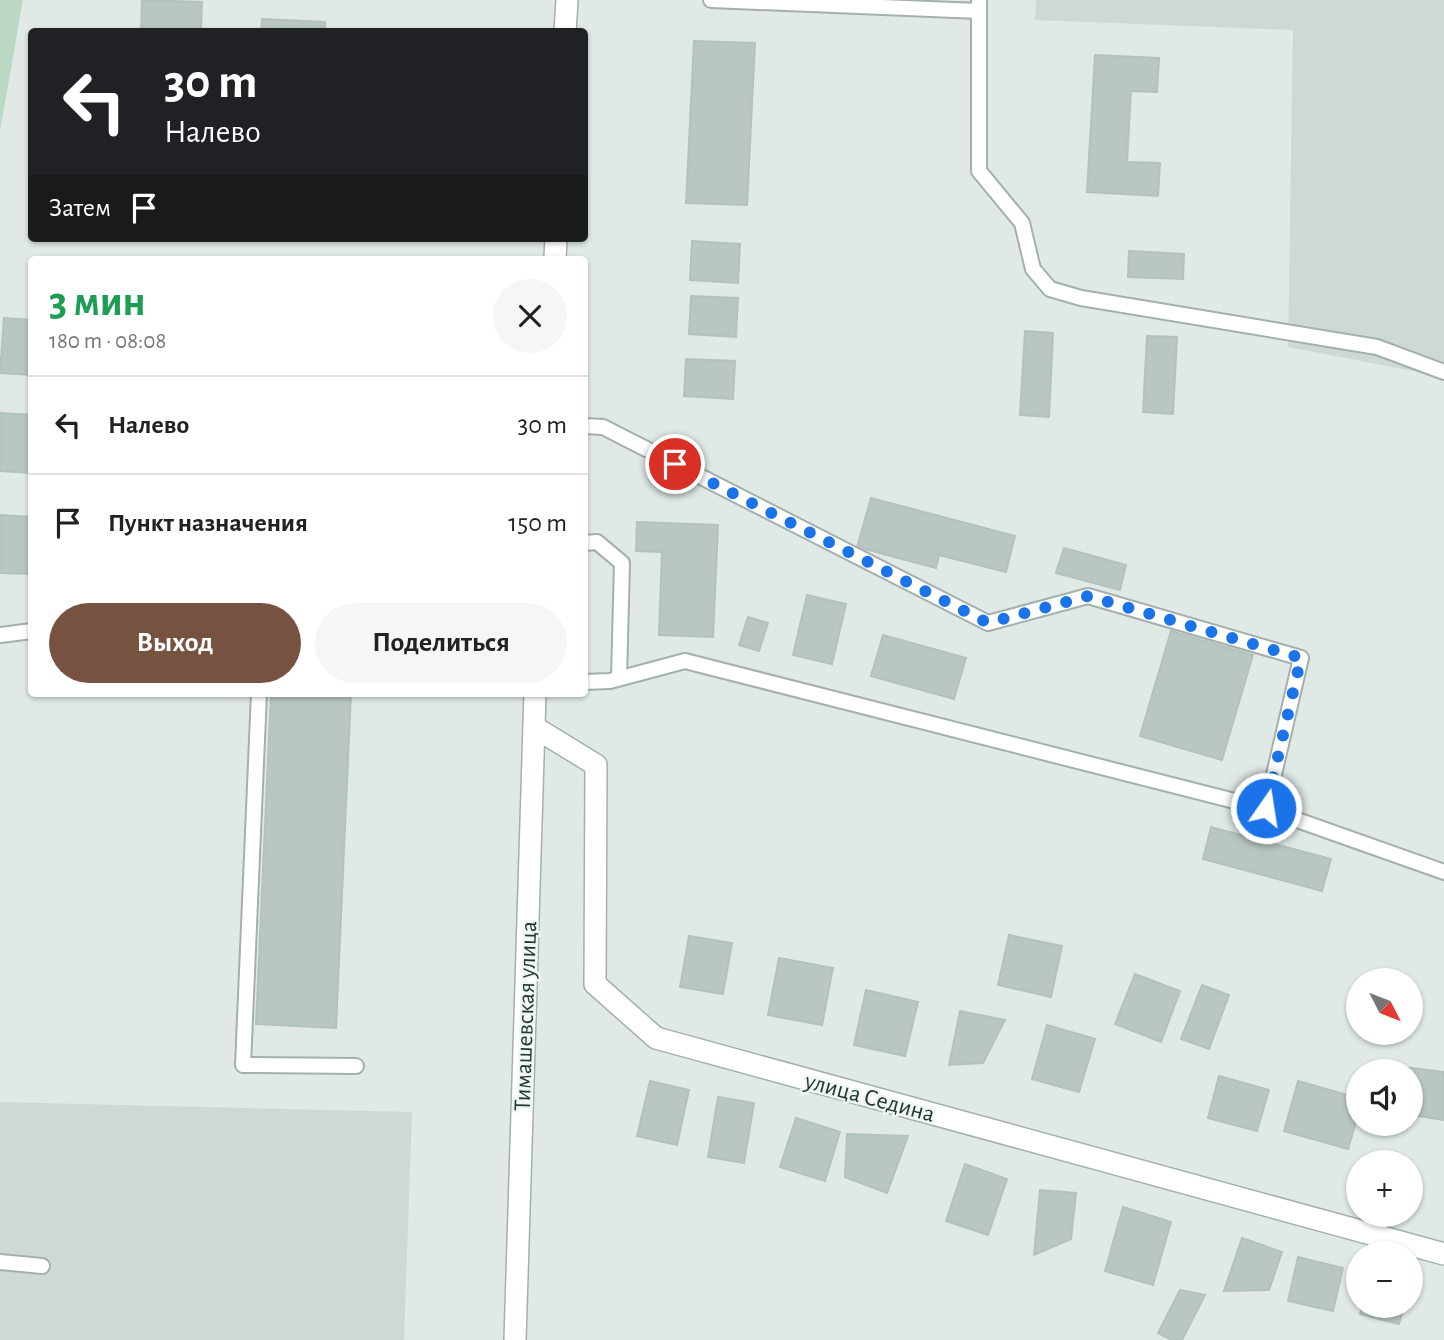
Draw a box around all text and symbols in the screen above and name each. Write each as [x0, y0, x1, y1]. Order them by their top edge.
icon: left [49, 56, 140, 147]
text: 30 m [164, 58, 258, 107]
text: Налево [164, 116, 261, 148]
icon: arrive [125, 189, 163, 227]
text: Затем [49, 195, 111, 221]
button: close [493, 279, 567, 353]
text: 3 мин [49, 281, 146, 323]
text: 180 m · 08:08 [49, 330, 166, 353]
icon: left [49, 406, 87, 444]
text: Налево [108, 412, 189, 438]
text: 30 m [517, 412, 567, 438]
pin [645, 434, 705, 494]
icon: arrive [656, 445, 694, 483]
icon: arrive [49, 504, 87, 542]
text: Пункт назначения [108, 510, 308, 536]
text: 150 m [508, 510, 567, 536]
button: Выход [49, 603, 301, 683]
button: Поделиться [315, 603, 567, 683]
position arrow [1229, 771, 1303, 845]
street label: Тимашевская улица [511, 921, 541, 1111]
north arrow [1346, 968, 1423, 1045]
map controls [1346, 968, 1423, 1318]
button: sound [1346, 1059, 1423, 1136]
street label: улица Седина [801, 1069, 937, 1127]
button: + [1346, 1150, 1423, 1227]
button: − [1346, 1241, 1423, 1318]

